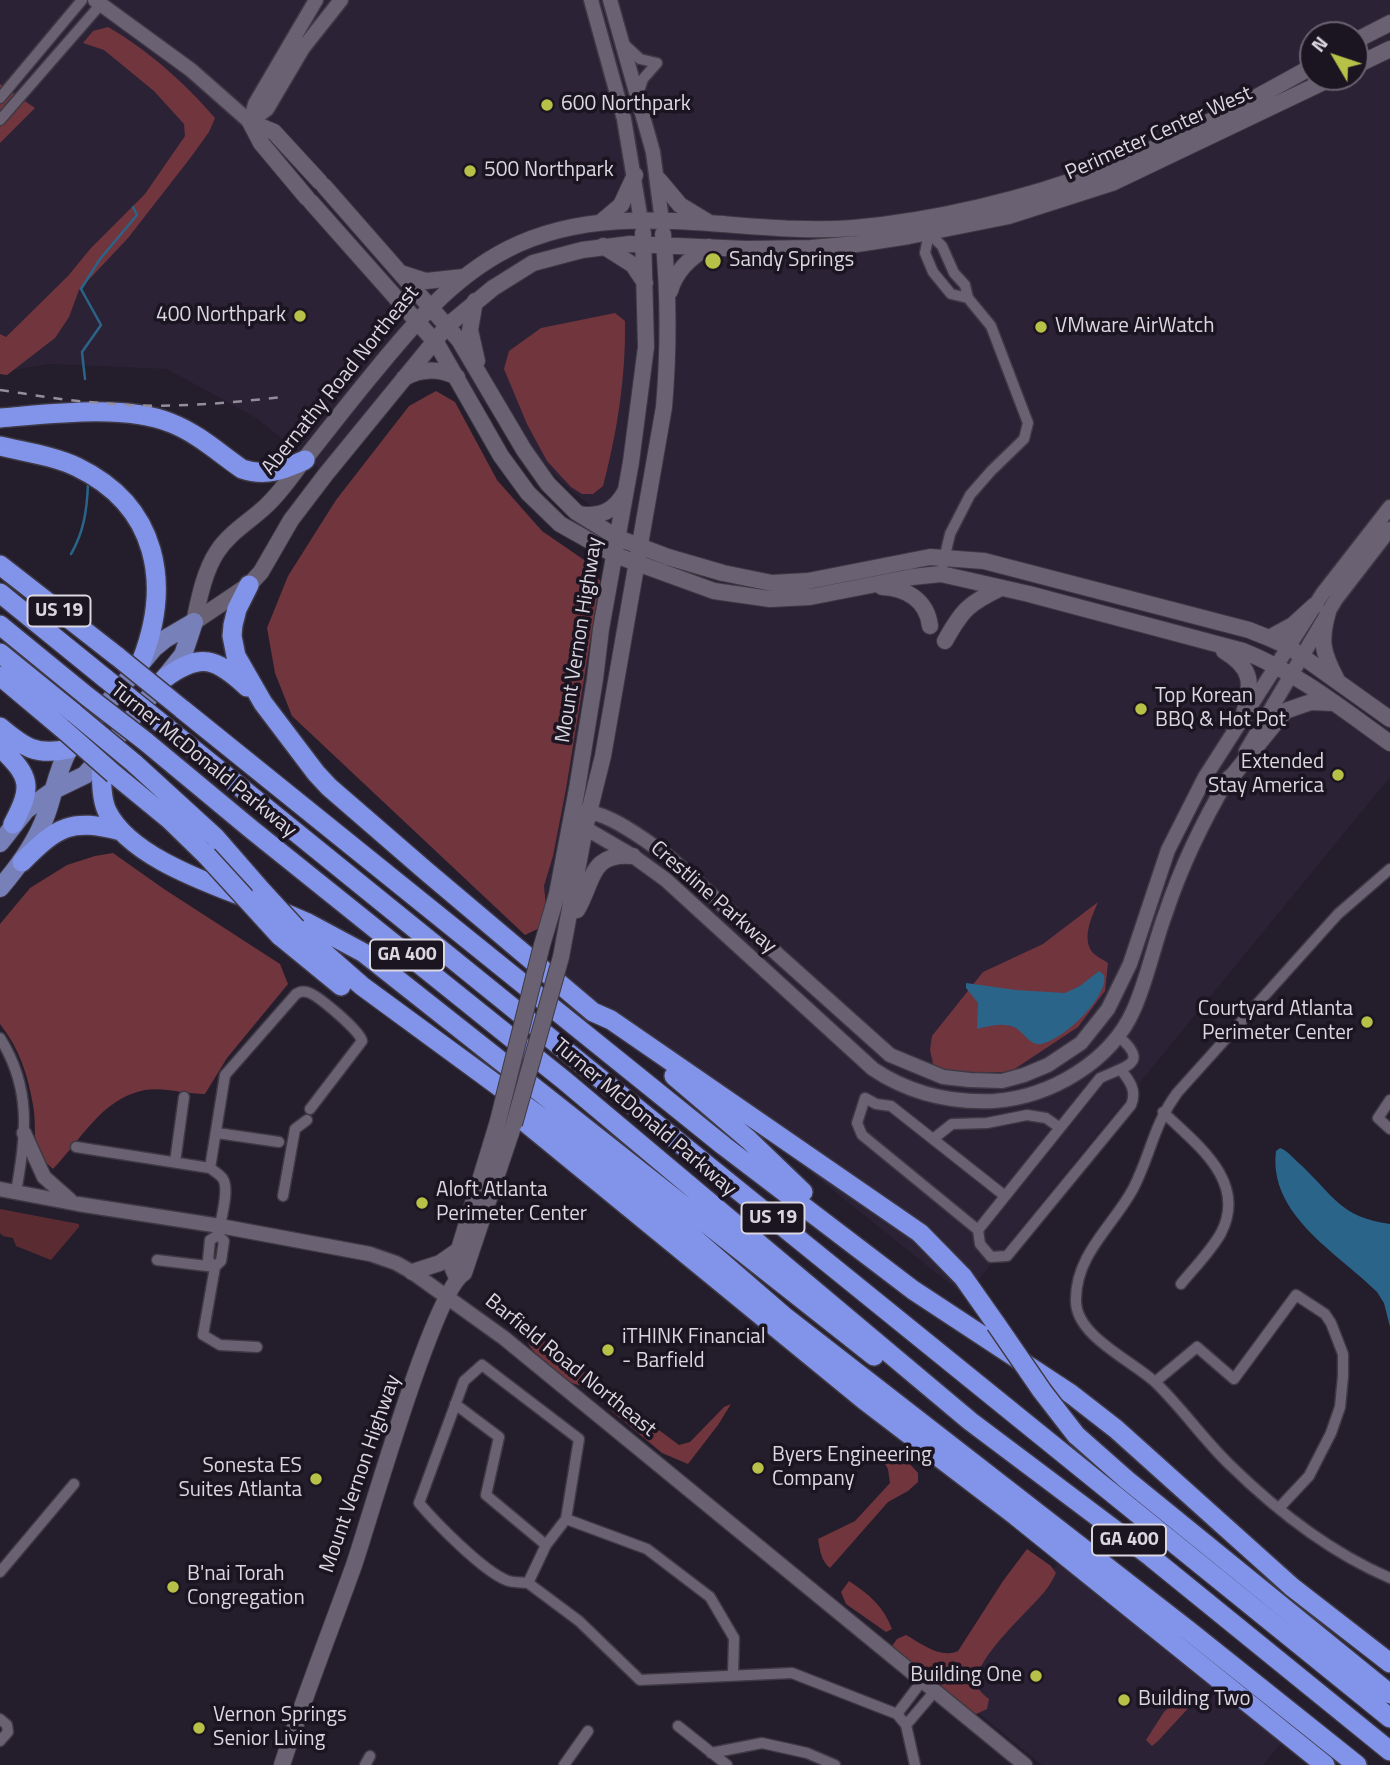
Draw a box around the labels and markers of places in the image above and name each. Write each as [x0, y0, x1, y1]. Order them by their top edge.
place label: 600 Northpark [561, 92, 691, 118]
marker: 600 Northpark [539, 97, 555, 113]
place label: 500 Northpark [484, 158, 614, 184]
marker: 500 Northpark [462, 163, 478, 179]
place label: Sandy Springs [729, 248, 854, 274]
marker: Sandy Springs [703, 251, 723, 271]
place label: 400 Northpark [156, 303, 286, 329]
marker: 400 Northpark [292, 308, 308, 324]
place label: VMware AirWatch [1055, 314, 1215, 340]
marker: VMware AirWatch [1033, 319, 1049, 335]
place label: Top Korean BBQ & Hot Pot [1155, 684, 1286, 734]
marker: Top Korean BBQ & Hot Pot [1133, 701, 1149, 717]
place label: Extended Stay America [1208, 750, 1324, 800]
marker: Extended Stay America [1330, 767, 1346, 783]
place label: Courtyard Atlanta Perimeter Center [1198, 997, 1353, 1047]
marker: Courtyard Atlanta Perimeter Center [1359, 1014, 1375, 1030]
place label: Aloft Atlanta Perimeter Center [436, 1178, 587, 1228]
marker: Aloft Atlanta Perimeter Center [414, 1195, 430, 1211]
place label: iTHINK Financial - Barfield [622, 1325, 766, 1375]
marker: iTHINK Financial - Barfield [600, 1342, 616, 1358]
place label: Byers Engineering Company [772, 1443, 932, 1493]
place label: Sonesta ES Suites Atlanta [178, 1454, 302, 1504]
marker: Byers Engineering Company [750, 1460, 766, 1476]
marker: Sonesta ES Suites Atlanta [308, 1471, 324, 1487]
place label: B'nai Torah Congregation [187, 1562, 305, 1612]
marker: B'nai Torah Congregation [165, 1579, 181, 1595]
place label: Building One [910, 1663, 1022, 1689]
marker: Building One [1028, 1668, 1044, 1684]
place label: Building Two [1138, 1687, 1251, 1713]
marker: Building Two [1116, 1692, 1132, 1708]
place label: Vernon Springs Senior Living [213, 1703, 347, 1753]
marker: Vernon Springs Senior Living [191, 1720, 207, 1736]

